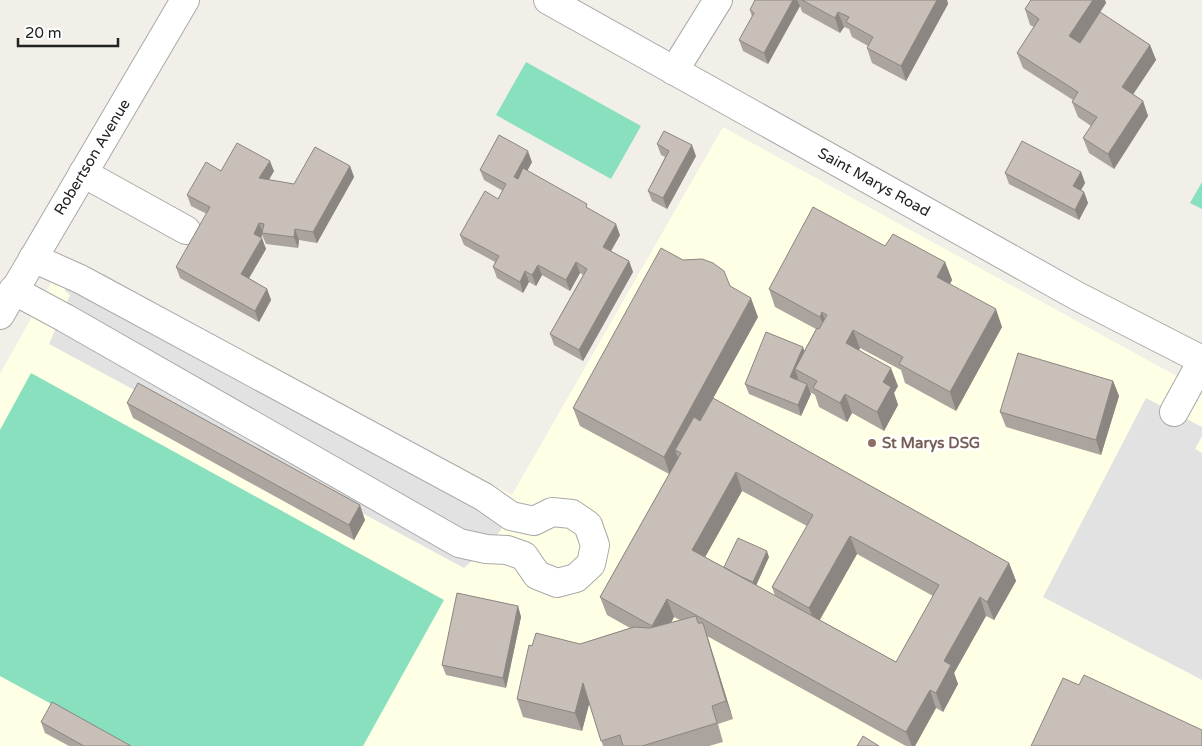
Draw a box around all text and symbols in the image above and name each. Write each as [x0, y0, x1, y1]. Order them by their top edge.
scale bar [18, 15, 118, 47]
text: 20 m [25, 24, 62, 42]
street label: Robertson Avenue [50, 96, 134, 218]
street label: Saint Marys Road [815, 144, 933, 220]
place label: St Marys DSG [882, 434, 980, 453]
marker: St Marys DSG [866, 437, 878, 449]

